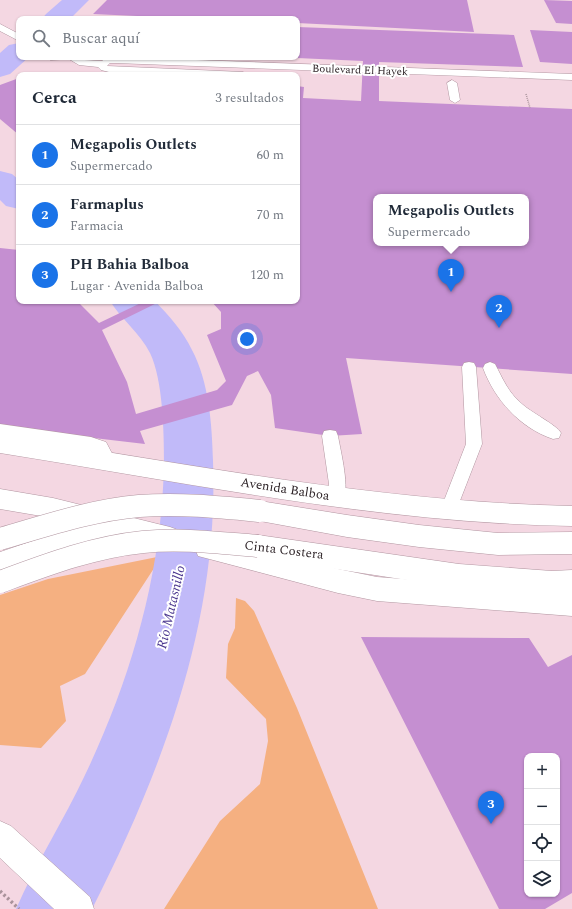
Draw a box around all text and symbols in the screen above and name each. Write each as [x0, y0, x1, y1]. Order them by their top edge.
search box [16, 16, 300, 60]
icon: search [30, 27, 52, 49]
text: Buscar aquí [62, 27, 140, 50]
street label: Boulevard El Hayek [312, 60, 408, 80]
text: Cerca [32, 85, 77, 111]
text: 3 resultados [215, 88, 284, 108]
text: Megapolis Outlets [70, 133, 197, 156]
text: 1 [41, 145, 49, 165]
text: 60 m [257, 145, 284, 165]
text: Supermercado [70, 156, 153, 176]
text: Farmaplus [70, 193, 144, 216]
popup [373, 194, 529, 246]
text: Megapolis Outlets [388, 199, 514, 222]
text: 2 [41, 205, 49, 225]
text: 70 m [257, 205, 284, 225]
text: Farmacia [70, 216, 123, 236]
text: Supermercado [388, 222, 470, 242]
text: PH Bahia Balboa [70, 253, 189, 276]
pin: 1 [438, 259, 464, 292]
text: 3 [41, 265, 49, 285]
text: 120 m [250, 265, 284, 285]
text: Lugar · Avenida Balboa [70, 276, 203, 296]
pin: 2 [486, 295, 512, 328]
your location [237, 329, 257, 349]
street label: Avenida Balboa [239, 472, 331, 506]
street label: Cinta Costera [243, 535, 325, 565]
water label: Río Matasnillo [151, 563, 191, 651]
map controls [524, 753, 560, 897]
button: + [524, 753, 560, 789]
button: − [524, 789, 560, 825]
pin: 3 [478, 791, 504, 824]
button: locate [524, 825, 560, 861]
button: layers [524, 861, 560, 897]

